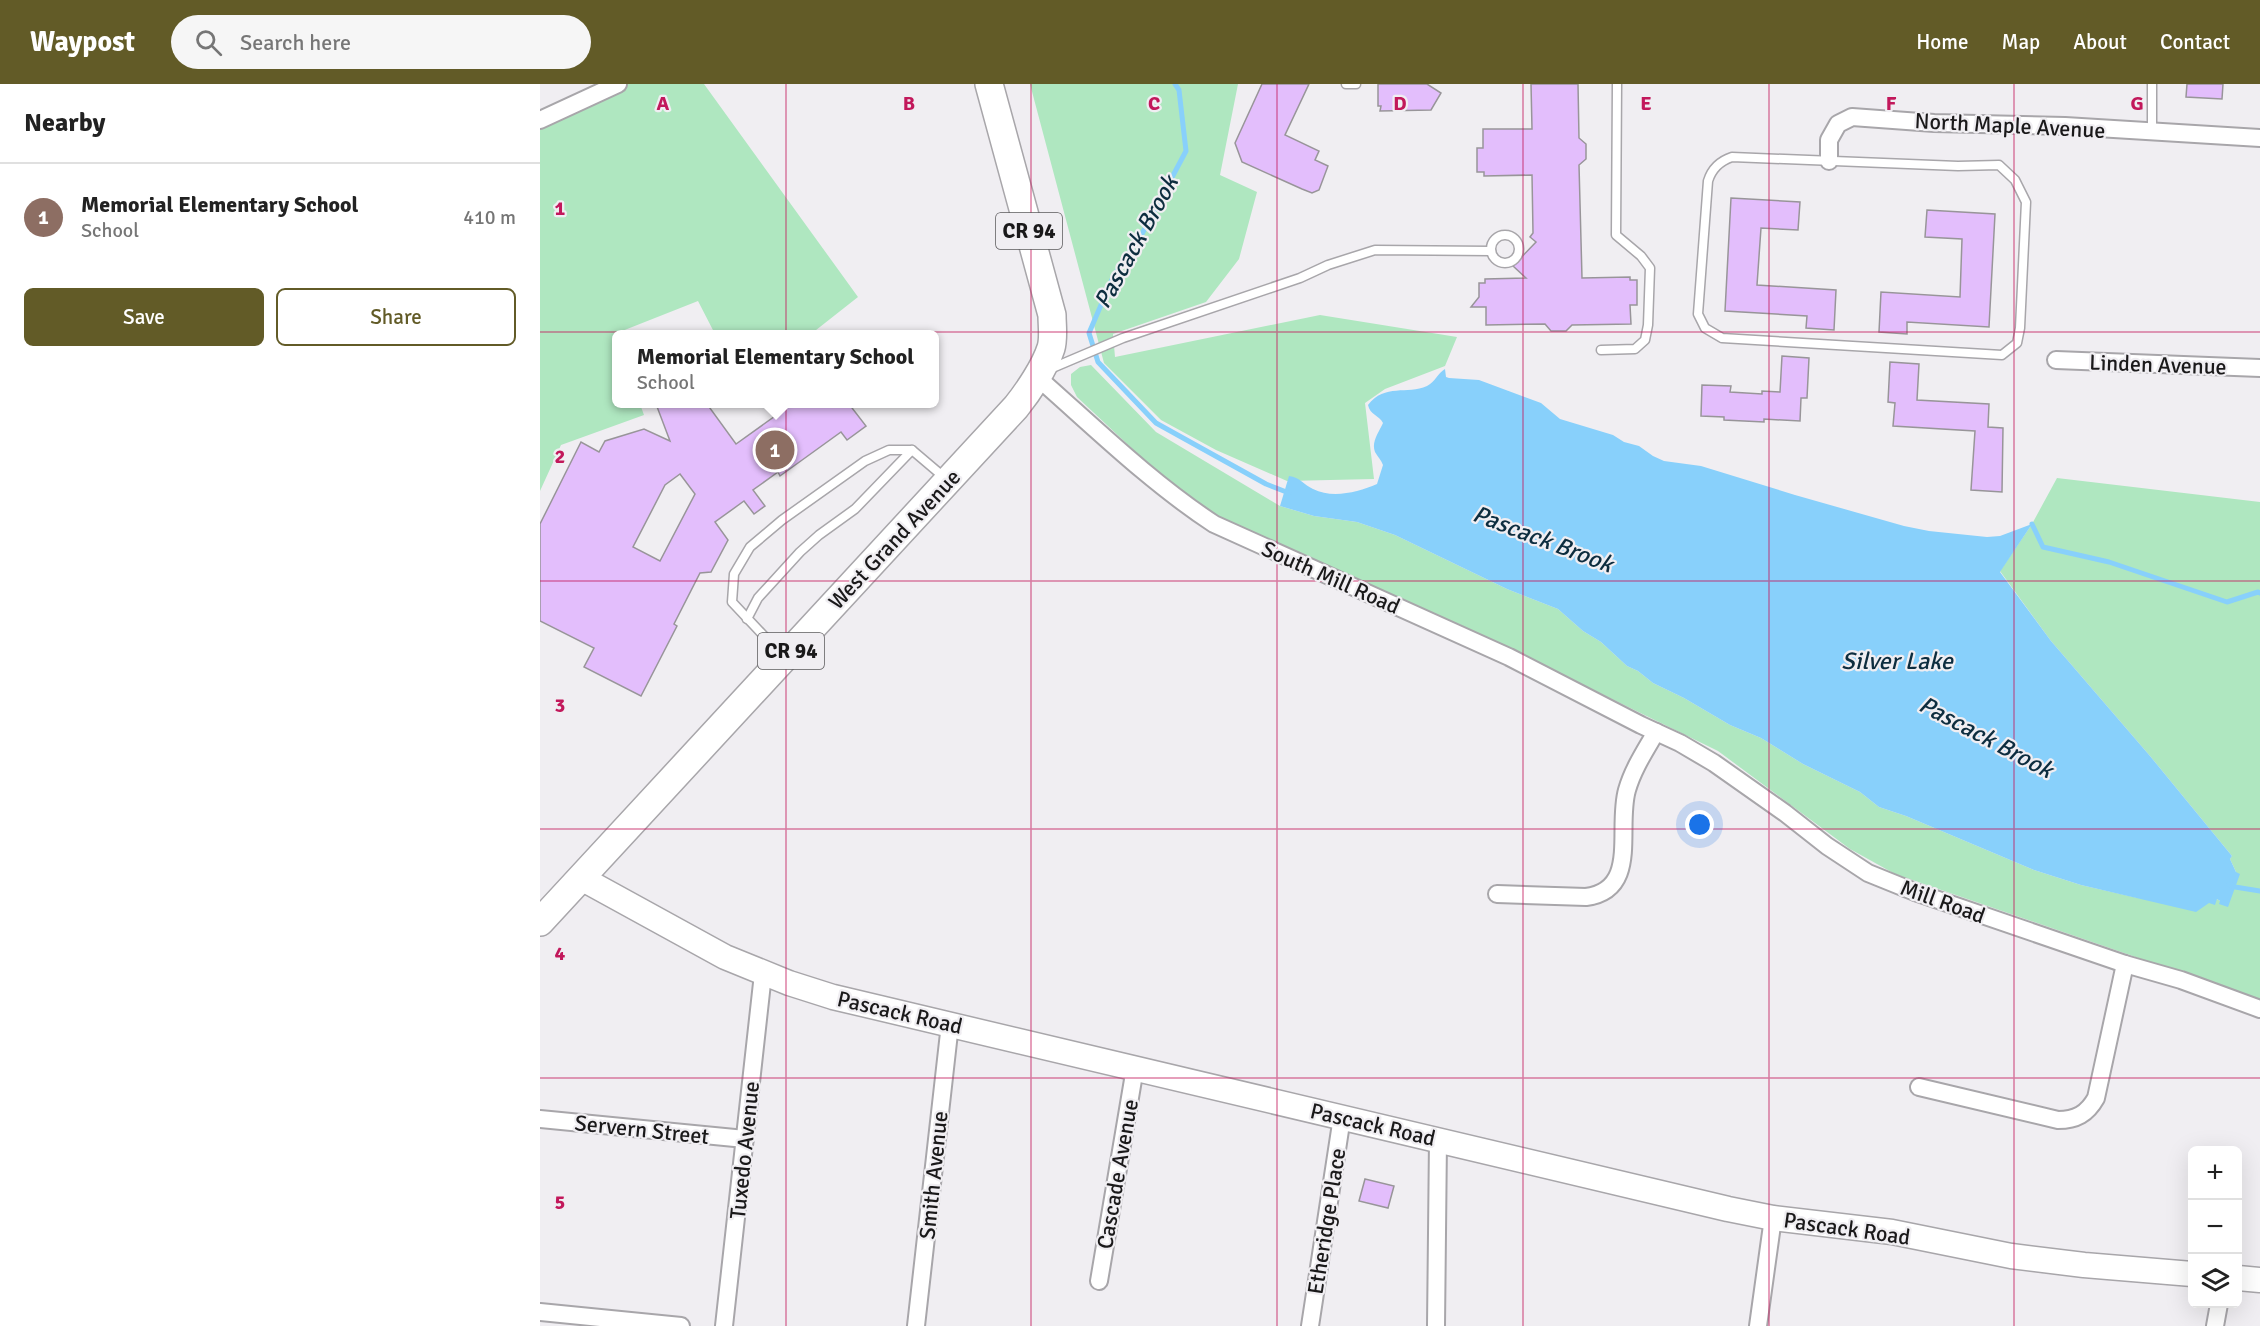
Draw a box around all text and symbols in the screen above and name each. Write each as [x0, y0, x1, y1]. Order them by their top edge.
search box [171, 15, 591, 69]
text: Waypost [30, 25, 135, 59]
icon: search [192, 26, 225, 59]
text: Search here [240, 29, 351, 56]
text: Home [1916, 29, 1969, 55]
text: Map [2002, 29, 2040, 55]
text: About [2073, 29, 2127, 55]
text: Contact [2160, 29, 2230, 55]
text: A [657, 91, 670, 116]
text: B [903, 91, 915, 116]
text: C [1148, 91, 1160, 116]
text: D [1393, 91, 1407, 116]
text: E [1640, 91, 1652, 116]
text: F [1886, 91, 1897, 116]
text: G [2130, 91, 2144, 116]
text: Nearby [24, 107, 105, 139]
street label: North Maple Avenue [1914, 107, 2106, 144]
water label: Pascack Brook [1087, 169, 1186, 314]
text: Memorial Elementary School [81, 191, 358, 218]
text: 1 [555, 196, 566, 221]
text: 1 [38, 205, 49, 230]
text: 410 m [463, 205, 516, 230]
road number: CR 94 [996, 213, 1062, 249]
text: School [81, 218, 139, 243]
button: Save [24, 288, 264, 346]
button: Share [276, 288, 516, 346]
popup [612, 330, 939, 408]
text: Memorial Elementary School [637, 343, 914, 370]
street label: Linden Avenue [2089, 349, 2227, 380]
text: School [637, 370, 695, 395]
pin: 1 [756, 428, 794, 472]
text: 2 [555, 444, 565, 469]
street label: West Grand Avenue [823, 464, 966, 615]
water label: Pascack Brook [1469, 499, 1619, 580]
street label: South Mill Road [1257, 535, 1404, 620]
road number: CR 94 [758, 633, 824, 669]
water label: Silver Lake [1841, 646, 1954, 676]
water label: Pascack Brook [1914, 689, 2060, 786]
text: 3 [555, 693, 565, 718]
your location [1685, 810, 1714, 839]
street label: Mill Road [1897, 874, 1989, 929]
text: 4 [555, 941, 566, 966]
street label: Pascack Road [835, 985, 965, 1040]
street label: Tuxedo Avenue [724, 1080, 765, 1220]
street label: Cascade Avenue [1091, 1097, 1144, 1251]
street label: Pascack Road [1308, 1097, 1438, 1152]
street label: Servern Street [573, 1109, 711, 1150]
street label: Smith Avenue [913, 1110, 954, 1241]
street label: Etheridge Place [1302, 1146, 1351, 1296]
map controls [2188, 1146, 2242, 1308]
button: + [2188, 1146, 2242, 1200]
text: 5 [555, 1190, 565, 1215]
button: − [2188, 1200, 2242, 1254]
street label: Pascack Road [1782, 1206, 1912, 1251]
button: layers [2188, 1254, 2242, 1308]

